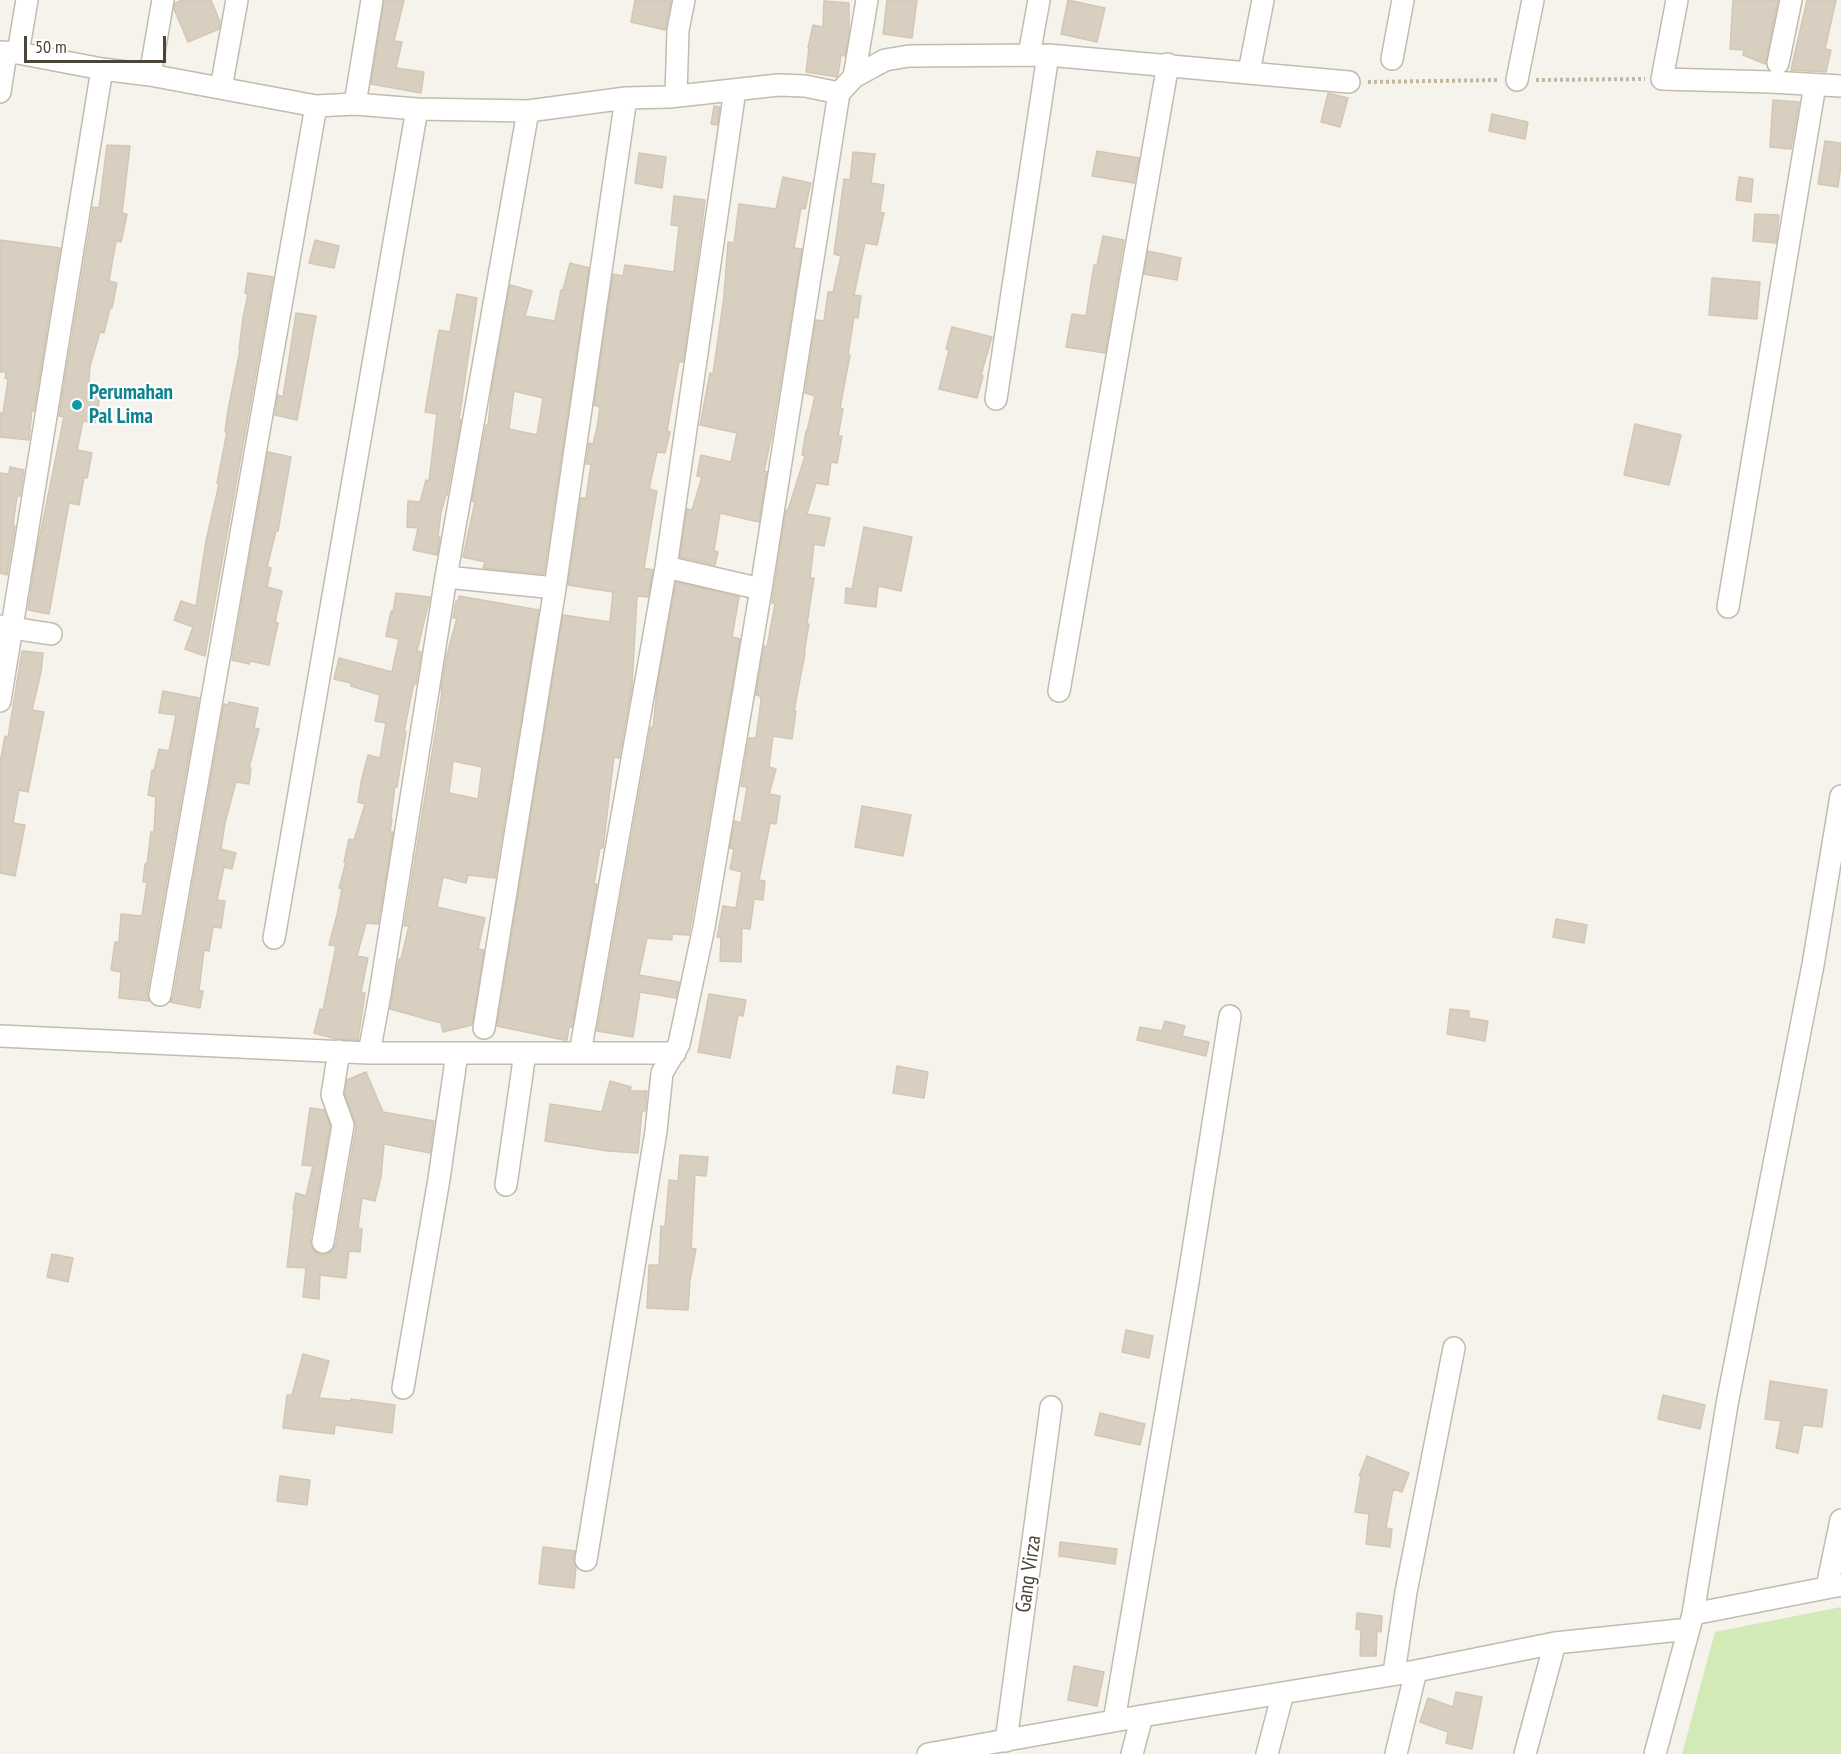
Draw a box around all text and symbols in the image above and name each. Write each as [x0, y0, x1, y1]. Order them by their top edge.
scale bar [27, 24, 170, 62]
text: 50 m [35, 35, 67, 58]
place label: Perumahan Pal Lima [89, 380, 173, 430]
marker: Perumahan Pal Lima [70, 398, 84, 412]
street label: Gang Virza [1011, 1534, 1047, 1614]

